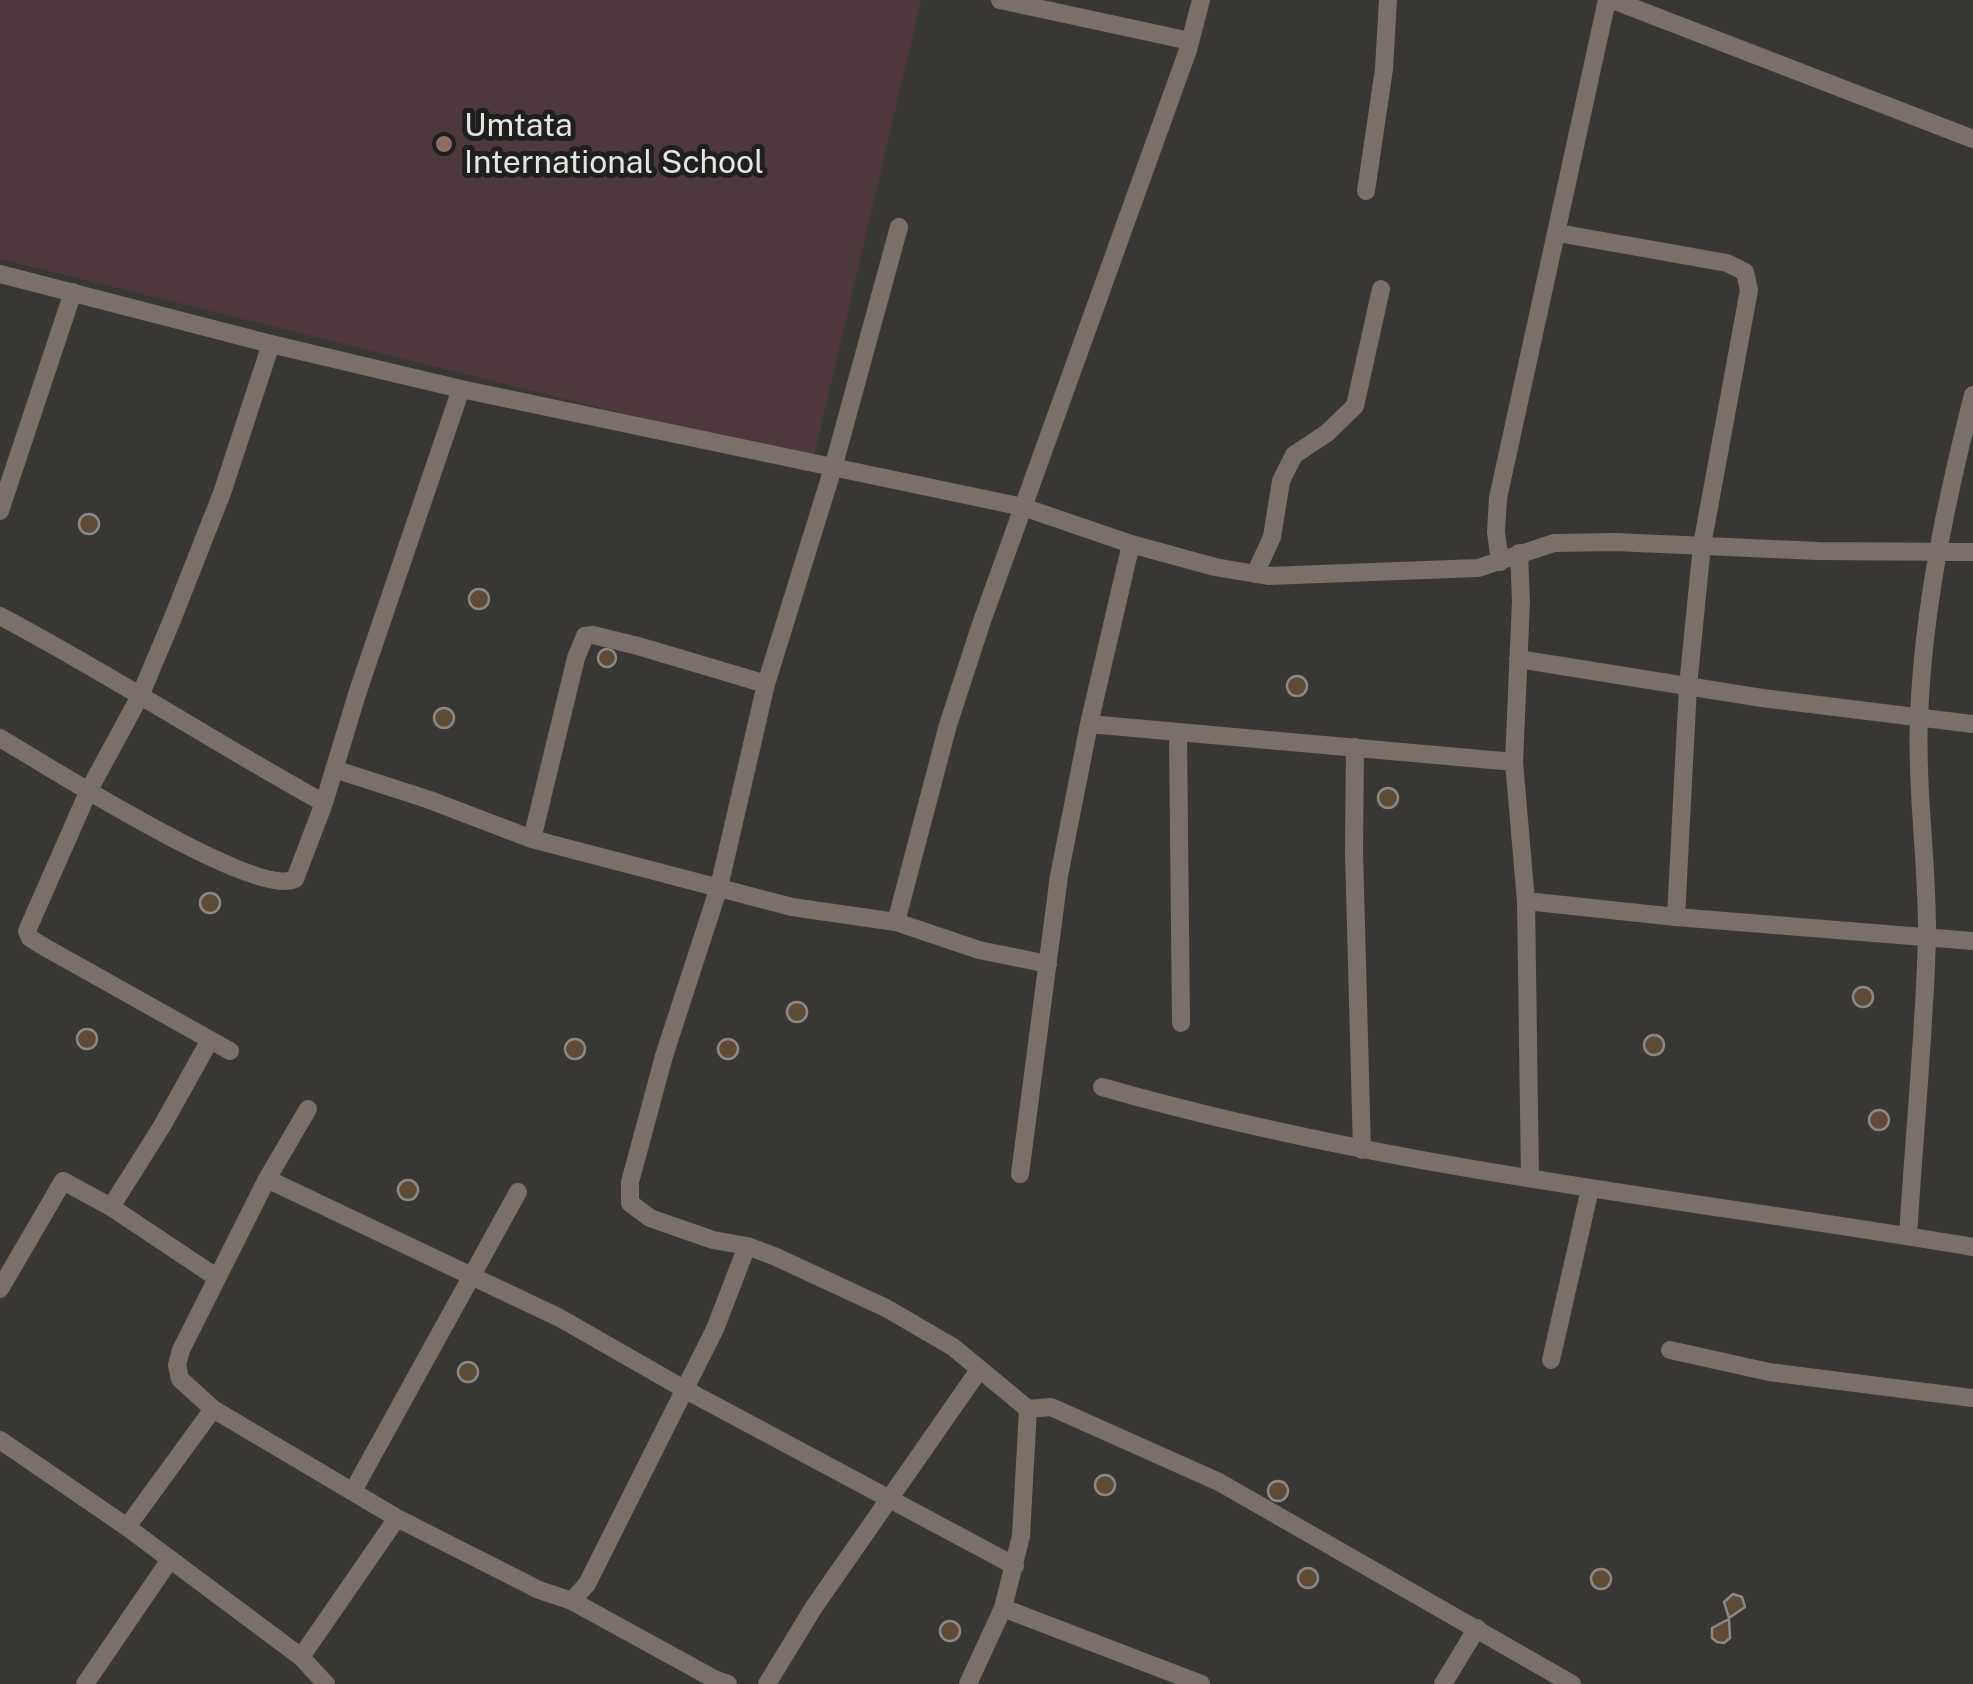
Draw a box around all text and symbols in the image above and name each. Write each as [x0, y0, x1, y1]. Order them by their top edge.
place label: Umtata International School [464, 107, 764, 182]
marker: Umtata International School [433, 133, 455, 155]

